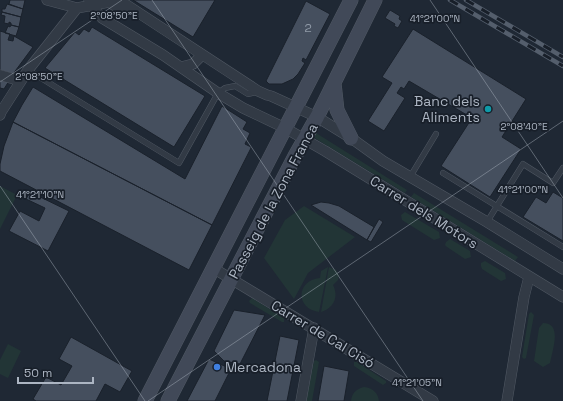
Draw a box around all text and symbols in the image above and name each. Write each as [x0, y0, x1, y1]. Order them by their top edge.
text: 2°08'50"E [90, 9, 138, 22]
text: 41°21'00"N [410, 12, 460, 25]
house number: 2 [304, 20, 312, 36]
text: 2°08'50"E [15, 70, 63, 83]
place label: Banc dels Aliments [414, 92, 480, 126]
marker: Banc dels Aliments [483, 104, 493, 114]
street label: Passeig de la Zona Franca [224, 120, 322, 282]
text: 2°08'40"E [500, 120, 548, 133]
street label: Carrer dels Motors [367, 171, 481, 253]
text: 41°21'00"N [498, 183, 548, 196]
text: 41°21'10"N [16, 188, 64, 201]
street label: Carrer de Cal Cisó [268, 296, 378, 372]
place label: Mercadona [225, 358, 301, 376]
scale bar [18, 359, 93, 385]
marker: Mercadona [212, 362, 222, 372]
text: 50 m [24, 365, 52, 381]
text: 41°21'05"N [392, 376, 442, 389]

